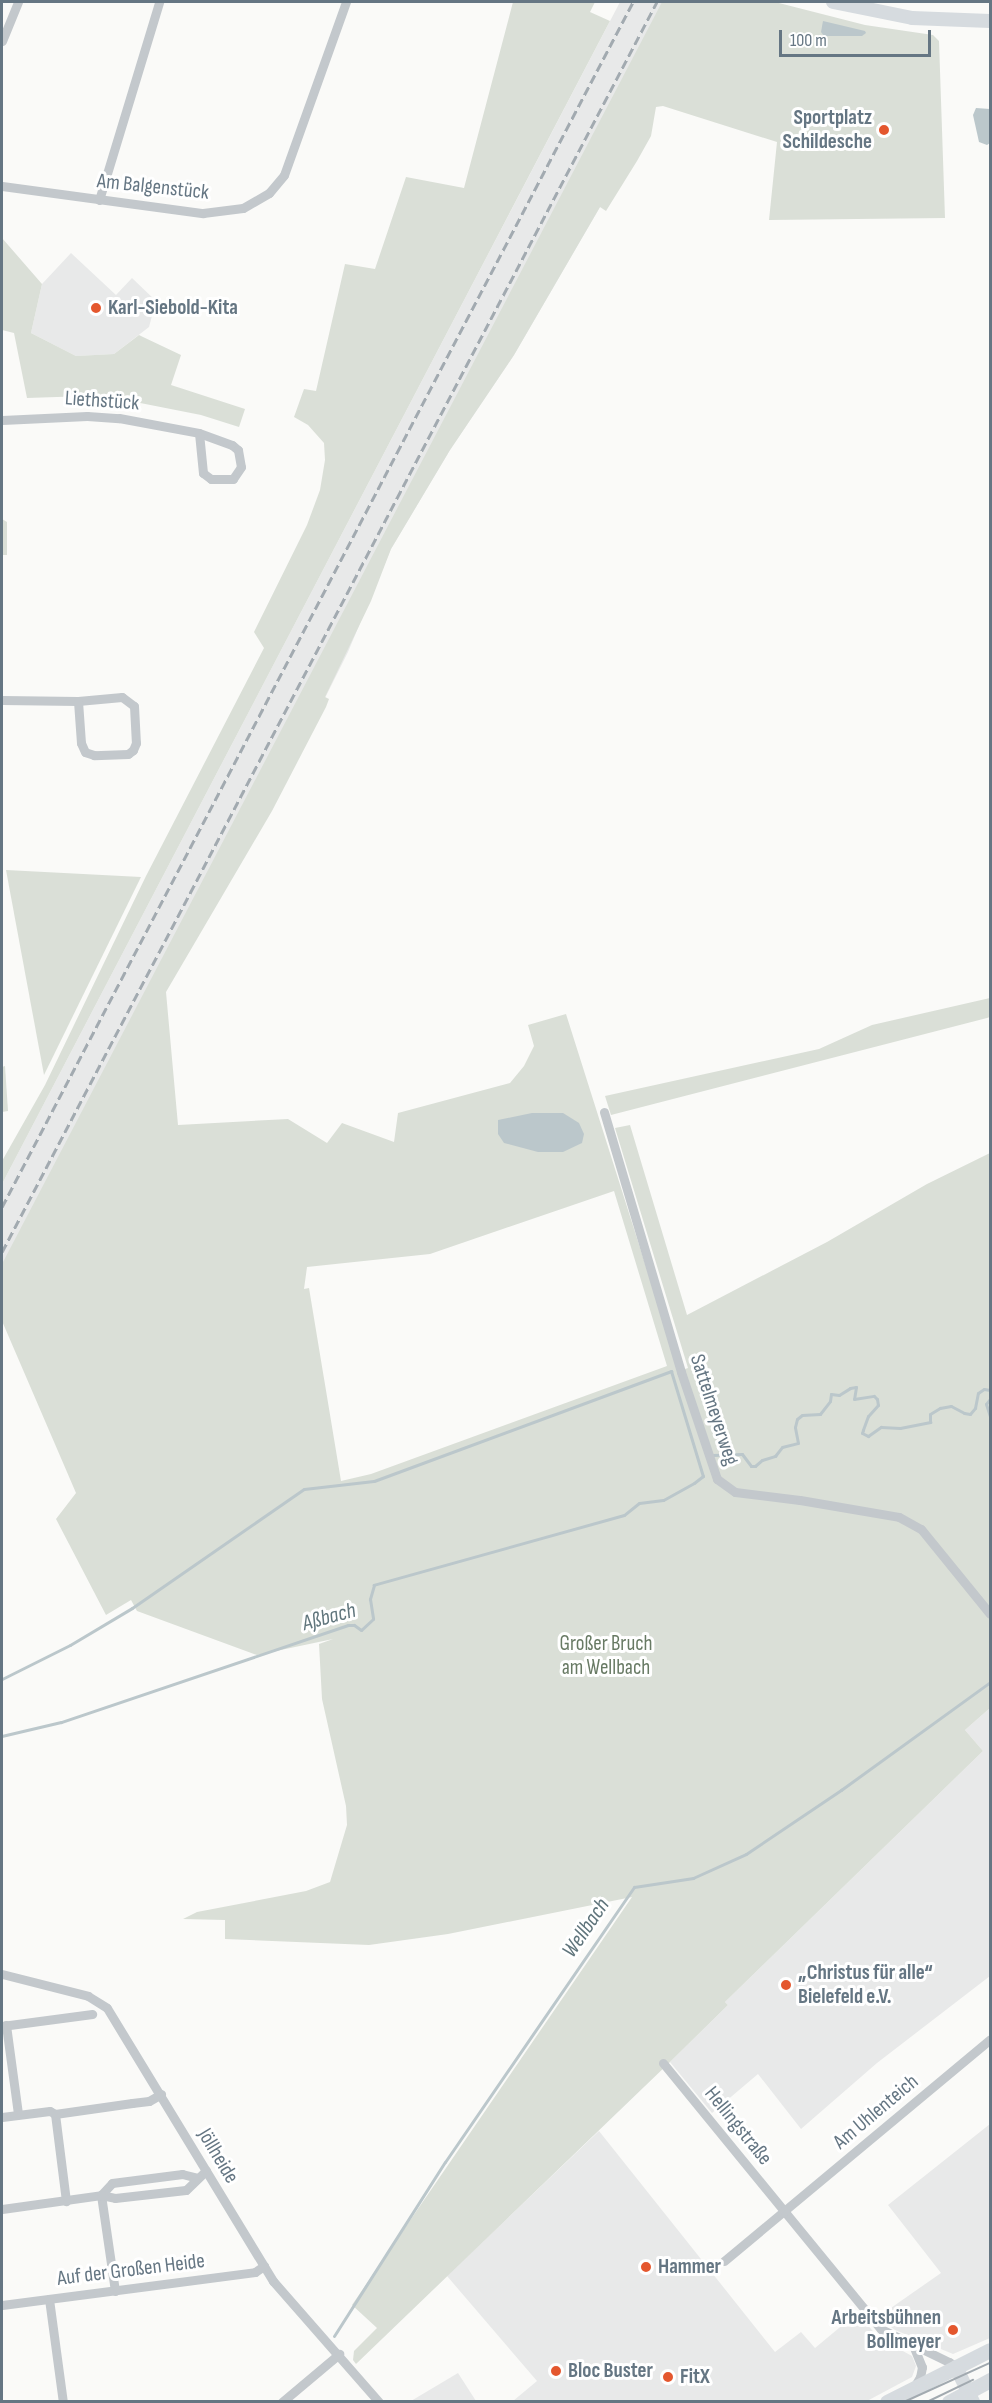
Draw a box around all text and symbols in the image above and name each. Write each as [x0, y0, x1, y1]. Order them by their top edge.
scale bar [782, 18, 934, 56]
text: 100 m [790, 30, 827, 51]
place label: Sportplatz Schildesche [782, 105, 872, 155]
marker: Sportplatz Schildesche [877, 123, 891, 137]
street label: Am Balgenstück [96, 169, 210, 205]
place label: Karl-Siebold-Kita [108, 295, 238, 321]
marker: Karl-Siebold-Kita [89, 301, 103, 315]
street label: Liethstück [64, 386, 140, 416]
street label: Sattelmeyerweg [684, 1351, 744, 1469]
water label: Aßbach [299, 1597, 359, 1637]
park label: Großer Bruch am Wellbach [559, 1631, 653, 1681]
water label: Wellbach [557, 1893, 615, 1963]
place label: „Christus für alle“ Bielefeld e.V. [798, 1960, 933, 2010]
marker: „Christus für alle“ Bielefeld e.V. [779, 1978, 793, 1992]
street label: Am Uhlenteich [828, 2069, 924, 2155]
street label: Hellingstraße [699, 2082, 777, 2170]
street label: Jöllheide [192, 2124, 244, 2188]
street label: Auf der Großen Heide [56, 2248, 206, 2292]
place label: Hammer [658, 2254, 721, 2280]
marker: Hammer [639, 2260, 653, 2274]
place label: Arbeitsbühnen Bollmeyer [832, 2305, 941, 2355]
marker: Arbeitsbühnen Bollmeyer [946, 2323, 960, 2337]
place label: Bloc Buster [568, 2358, 653, 2384]
marker: Bloc Buster [549, 2364, 563, 2378]
place label: FitX [680, 2364, 710, 2390]
marker: FitX [661, 2370, 675, 2384]

